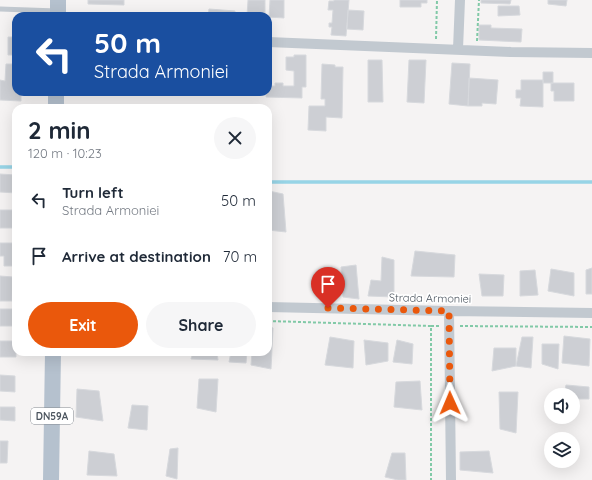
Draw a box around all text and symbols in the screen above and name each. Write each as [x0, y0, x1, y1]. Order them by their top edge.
text: 50 m [94, 25, 161, 60]
icon: left [28, 28, 80, 80]
text: Strada Armoniei [94, 60, 229, 83]
text: 2 min [28, 115, 90, 145]
button: close [214, 117, 256, 159]
text: 120 m · 10:23 [28, 145, 102, 161]
text: Turn left [62, 183, 124, 202]
icon: left [28, 189, 50, 211]
text: 50 m [221, 191, 256, 210]
text: Strada Armoniei [62, 202, 159, 218]
icon: arrive [28, 245, 50, 267]
text: Arrive at destination [62, 247, 211, 266]
text: 70 m [223, 247, 257, 266]
pin [311, 267, 345, 308]
icon: arrive [317, 273, 339, 295]
street label: Strada Armoniei [389, 290, 471, 306]
button: Exit [28, 302, 138, 348]
button: Share [146, 302, 256, 348]
position arrow [429, 382, 471, 424]
map controls [544, 388, 580, 468]
button: sound [544, 388, 580, 424]
road number: DN59A [31, 408, 73, 424]
button: layers [544, 432, 580, 468]

